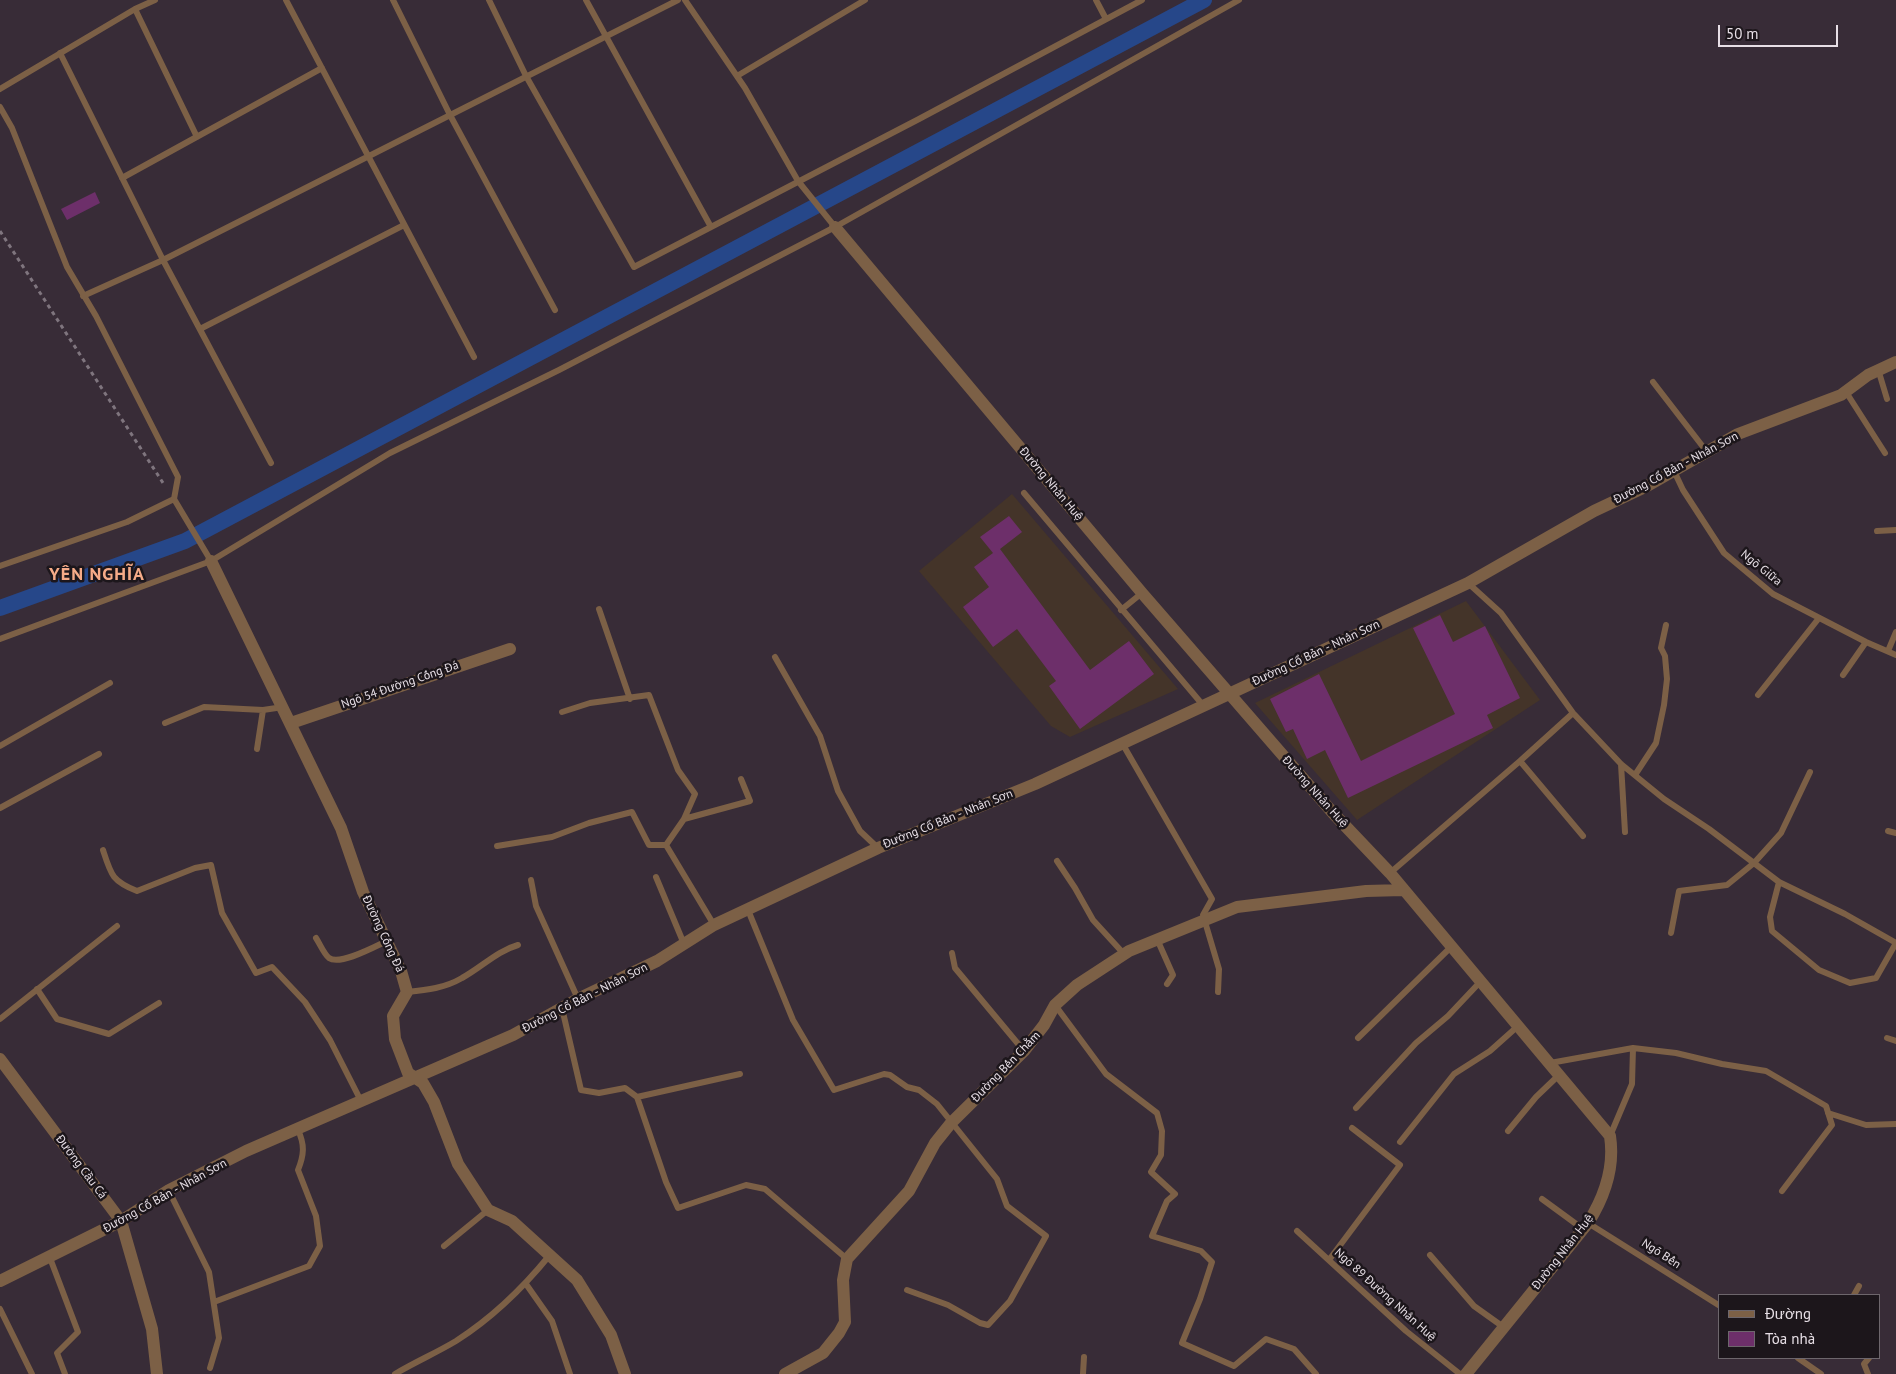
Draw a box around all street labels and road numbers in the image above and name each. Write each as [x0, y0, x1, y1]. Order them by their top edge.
street label: Đường Cổ Bản - Nhân Sơn [1611, 429, 1741, 507]
street label: Đường Nhân Huệ [1016, 444, 1086, 524]
street label: Ngõ Giữa [1738, 547, 1784, 589]
street label: Đường Cổ Bản - Nhân Sơn [1250, 617, 1382, 689]
street label: Ngõ 54 Đường Cống Đá [339, 658, 461, 712]
street label: Đường Nhân Huệ [1279, 753, 1351, 831]
street label: Đường Cổ Bản - Nhân Sơn [881, 786, 1015, 852]
street label: Đường Cống Đá [359, 893, 407, 975]
street label: Đường Cổ Bản - Nhân Sơn [520, 960, 650, 1036]
street label: Đường Bến Chằm [969, 1029, 1043, 1105]
street label: Đường Cầu Cá [52, 1132, 110, 1202]
street label: Đường Cổ Bản - Nhân Sơn [101, 1156, 229, 1236]
street label: Đường Nhân Huệ [1529, 1211, 1597, 1293]
street label: Ngõ Bến [1639, 1236, 1683, 1272]
street label: Ngõ 89 Đường Nhân Huệ [1331, 1245, 1439, 1345]

